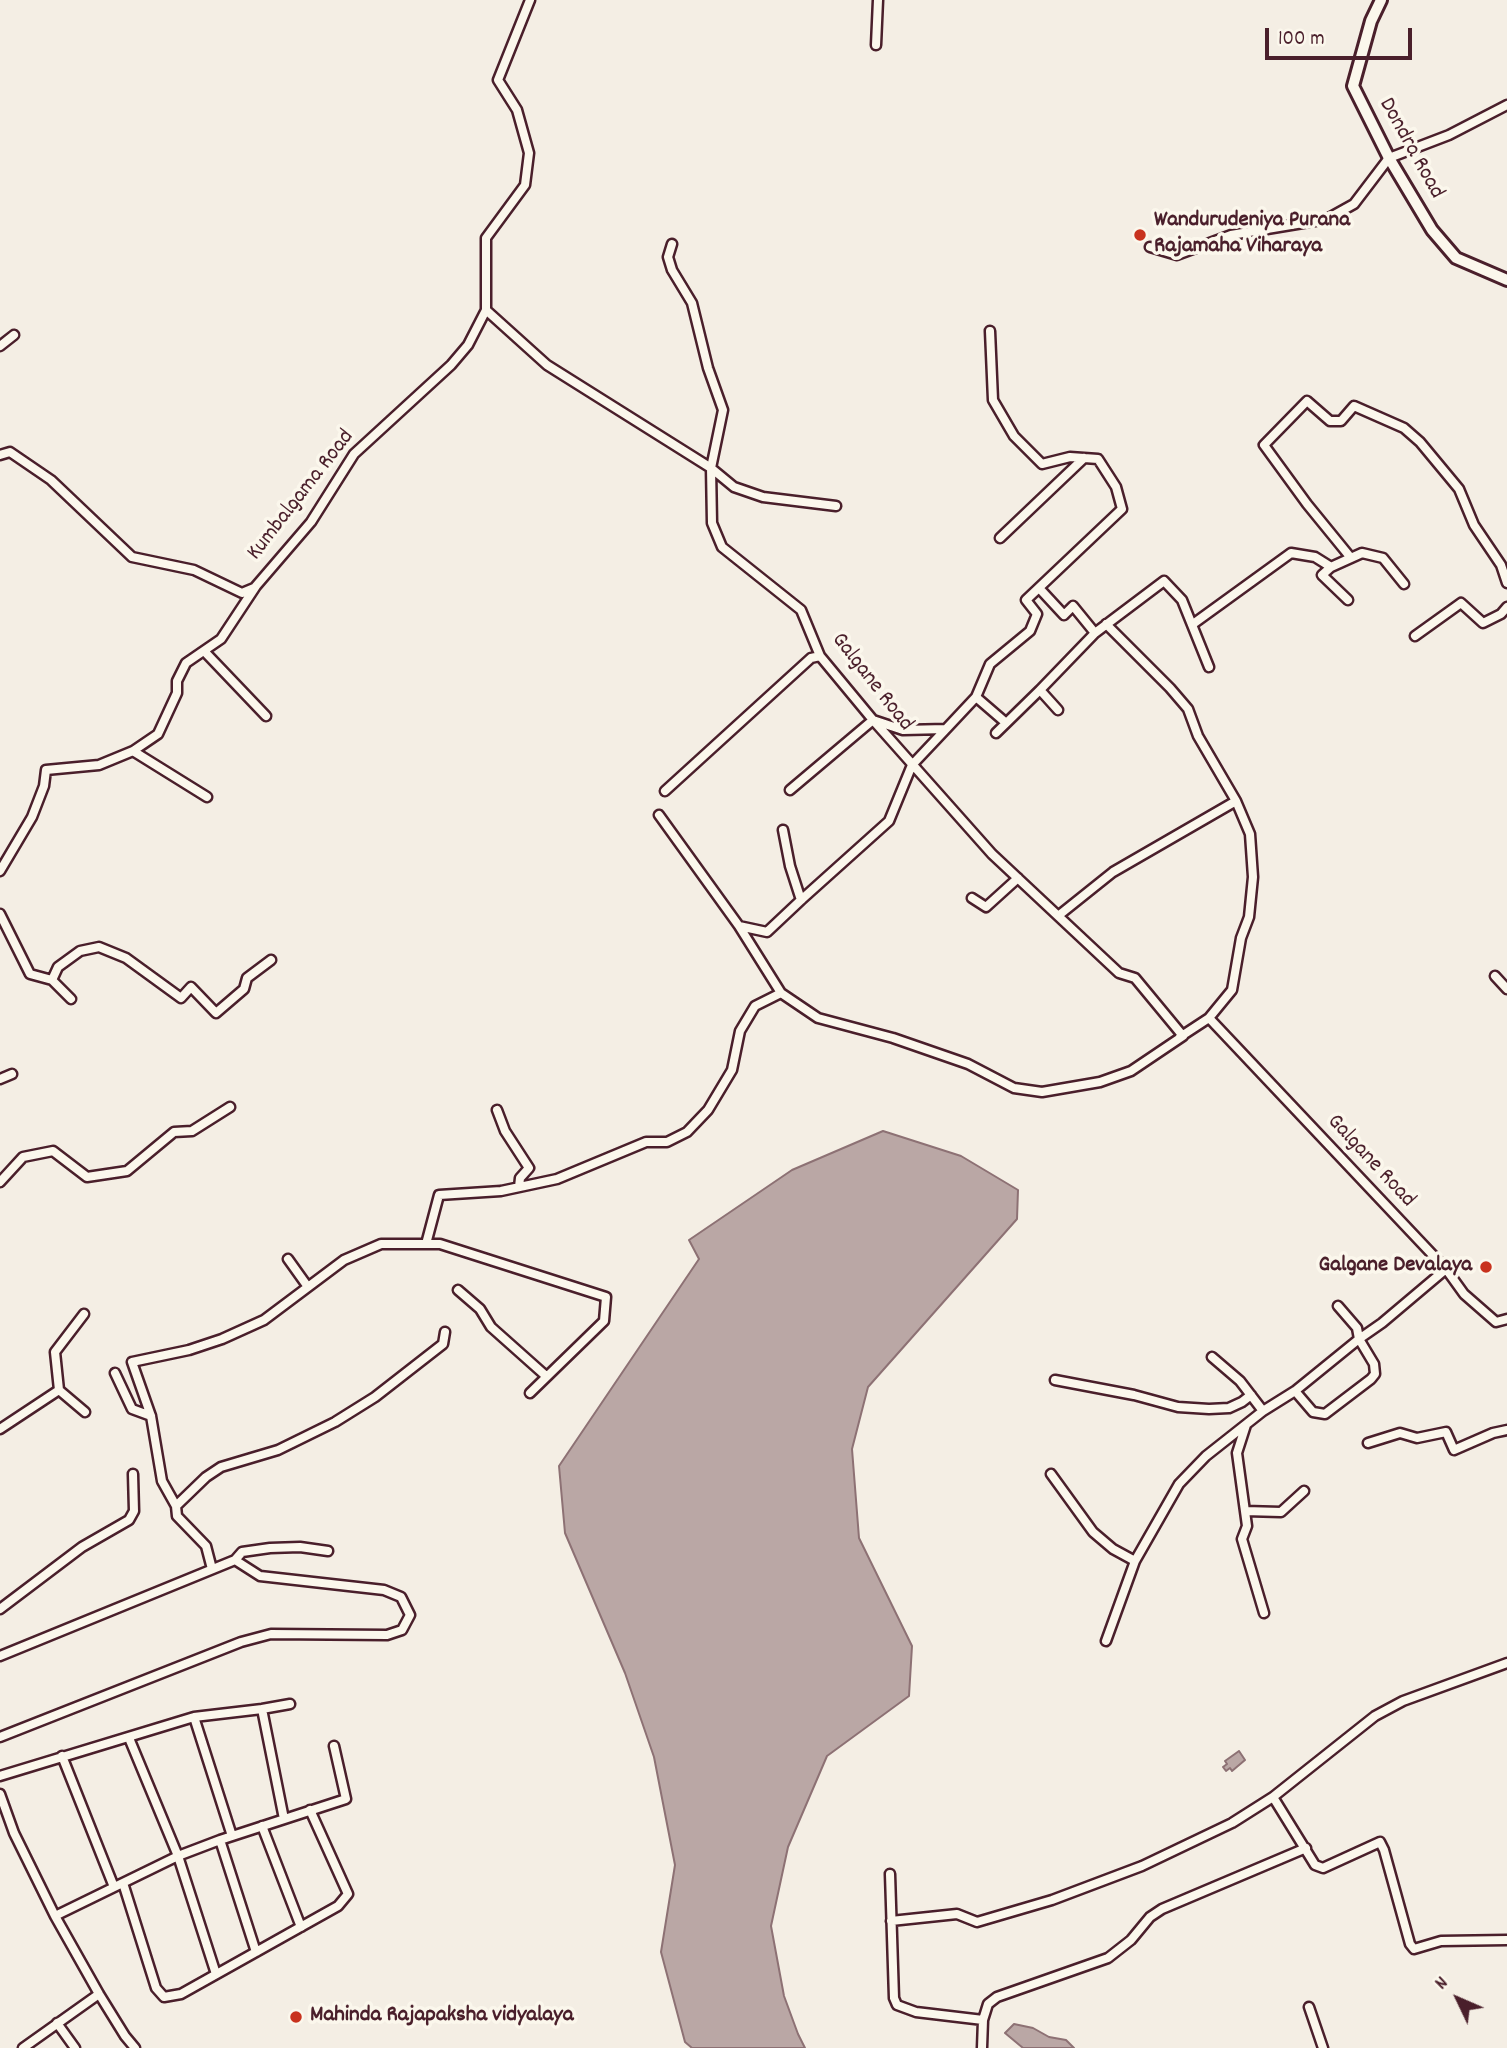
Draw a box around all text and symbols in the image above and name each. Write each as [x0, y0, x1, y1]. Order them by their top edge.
scale bar [1269, 14, 1416, 58]
text: 100 m [1278, 25, 1325, 55]
street label: Dondra Road [1371, 94, 1449, 204]
place label: Wandurudeniya Purana Rajamaha Viharaya [1154, 208, 1350, 262]
marker: Wandurudeniya Purana Rajamaha Viharaya [1132, 227, 1148, 243]
street label: Kumbalgama Road [242, 425, 362, 567]
street label: Galgane Road [824, 628, 918, 738]
street label: Galgane Road [1320, 1110, 1420, 1214]
place label: Galgane Devalaya [1319, 1253, 1472, 1281]
marker: Galgane Devalaya [1478, 1259, 1494, 1275]
north arrow [1423, 1964, 1493, 2034]
text: N [1430, 1971, 1456, 1997]
place label: Mahinda Rajapaksha vidyalaya [310, 2003, 573, 2031]
marker: Mahinda Rajapaksha vidyalaya [288, 2009, 304, 2025]

